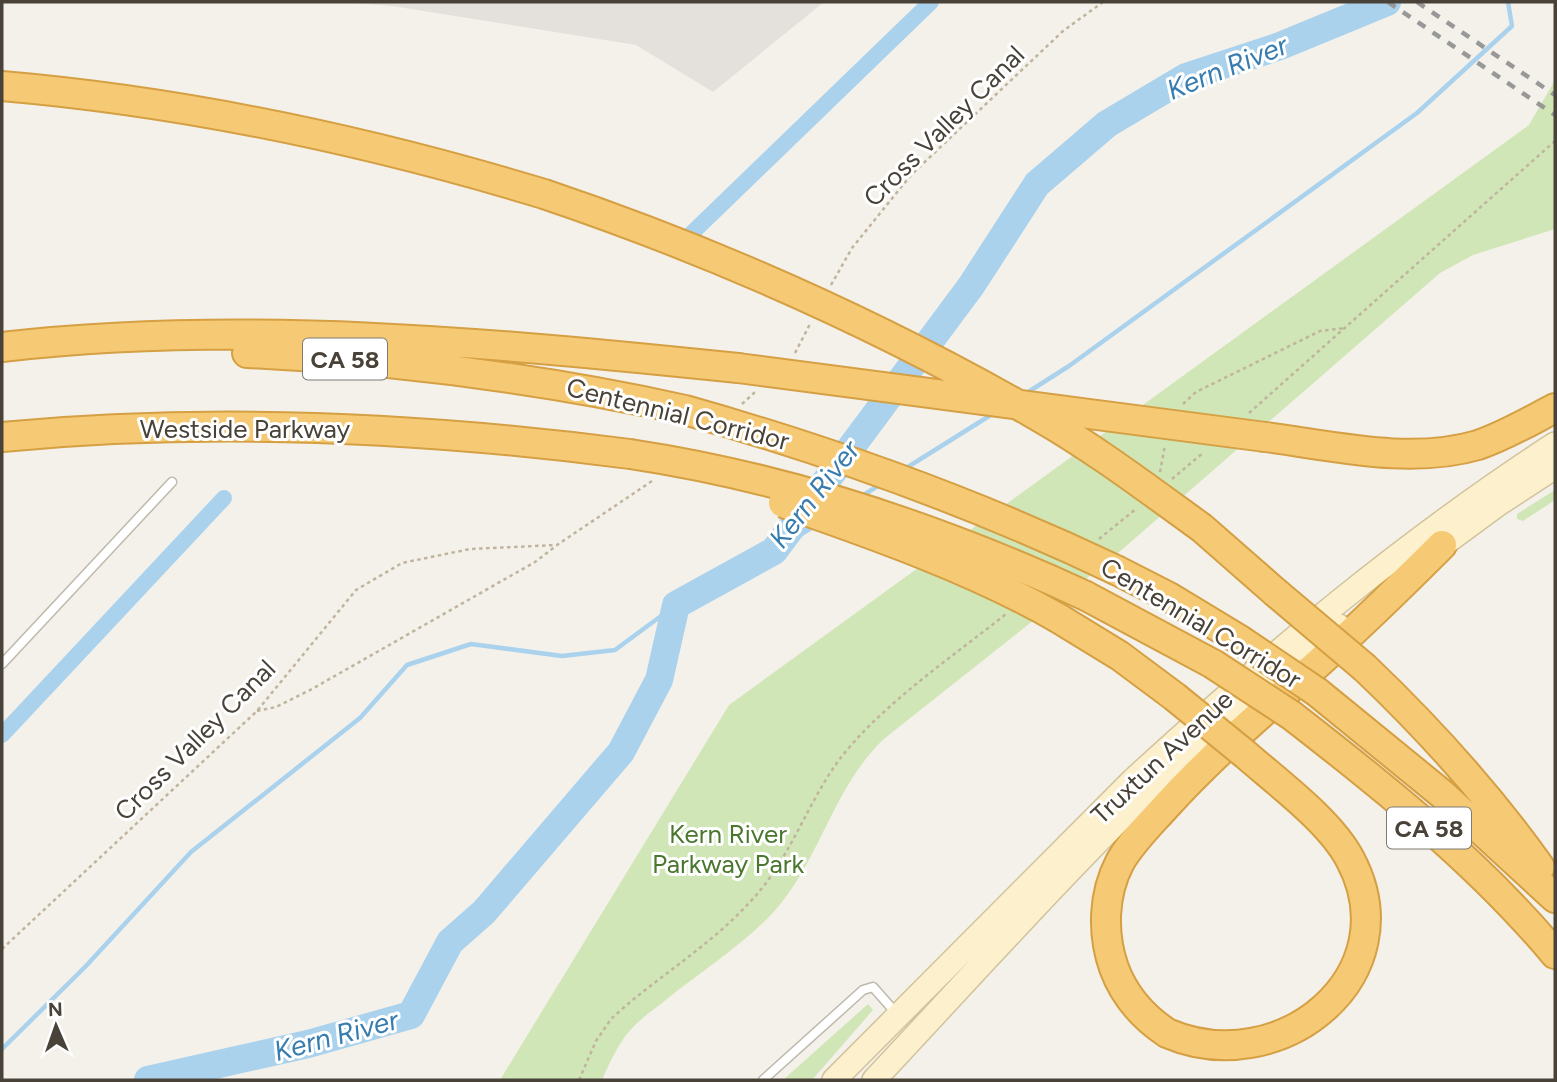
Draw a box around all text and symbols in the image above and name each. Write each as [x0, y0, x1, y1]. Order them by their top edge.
water label: Kern River [1162, 27, 1294, 107]
street label: Cross Valley Canal [857, 39, 1031, 213]
road number: CA 58 [303, 338, 387, 380]
street label: Centennial Corridor [563, 371, 793, 457]
street label: Westside Parkway [140, 413, 350, 445]
water label: Kern River [761, 432, 868, 555]
street label: Centennial Corridor [1095, 550, 1307, 696]
street label: Cross Valley Canal [108, 653, 282, 827]
street label: Truxtun Avenue [1085, 683, 1239, 831]
road number: CA 58 [1387, 808, 1471, 848]
park label: Kern River Parkway Park [652, 818, 804, 880]
north arrow [21, 991, 91, 1061]
text: N [48, 998, 63, 1021]
water label: Kern River [270, 1002, 403, 1068]

